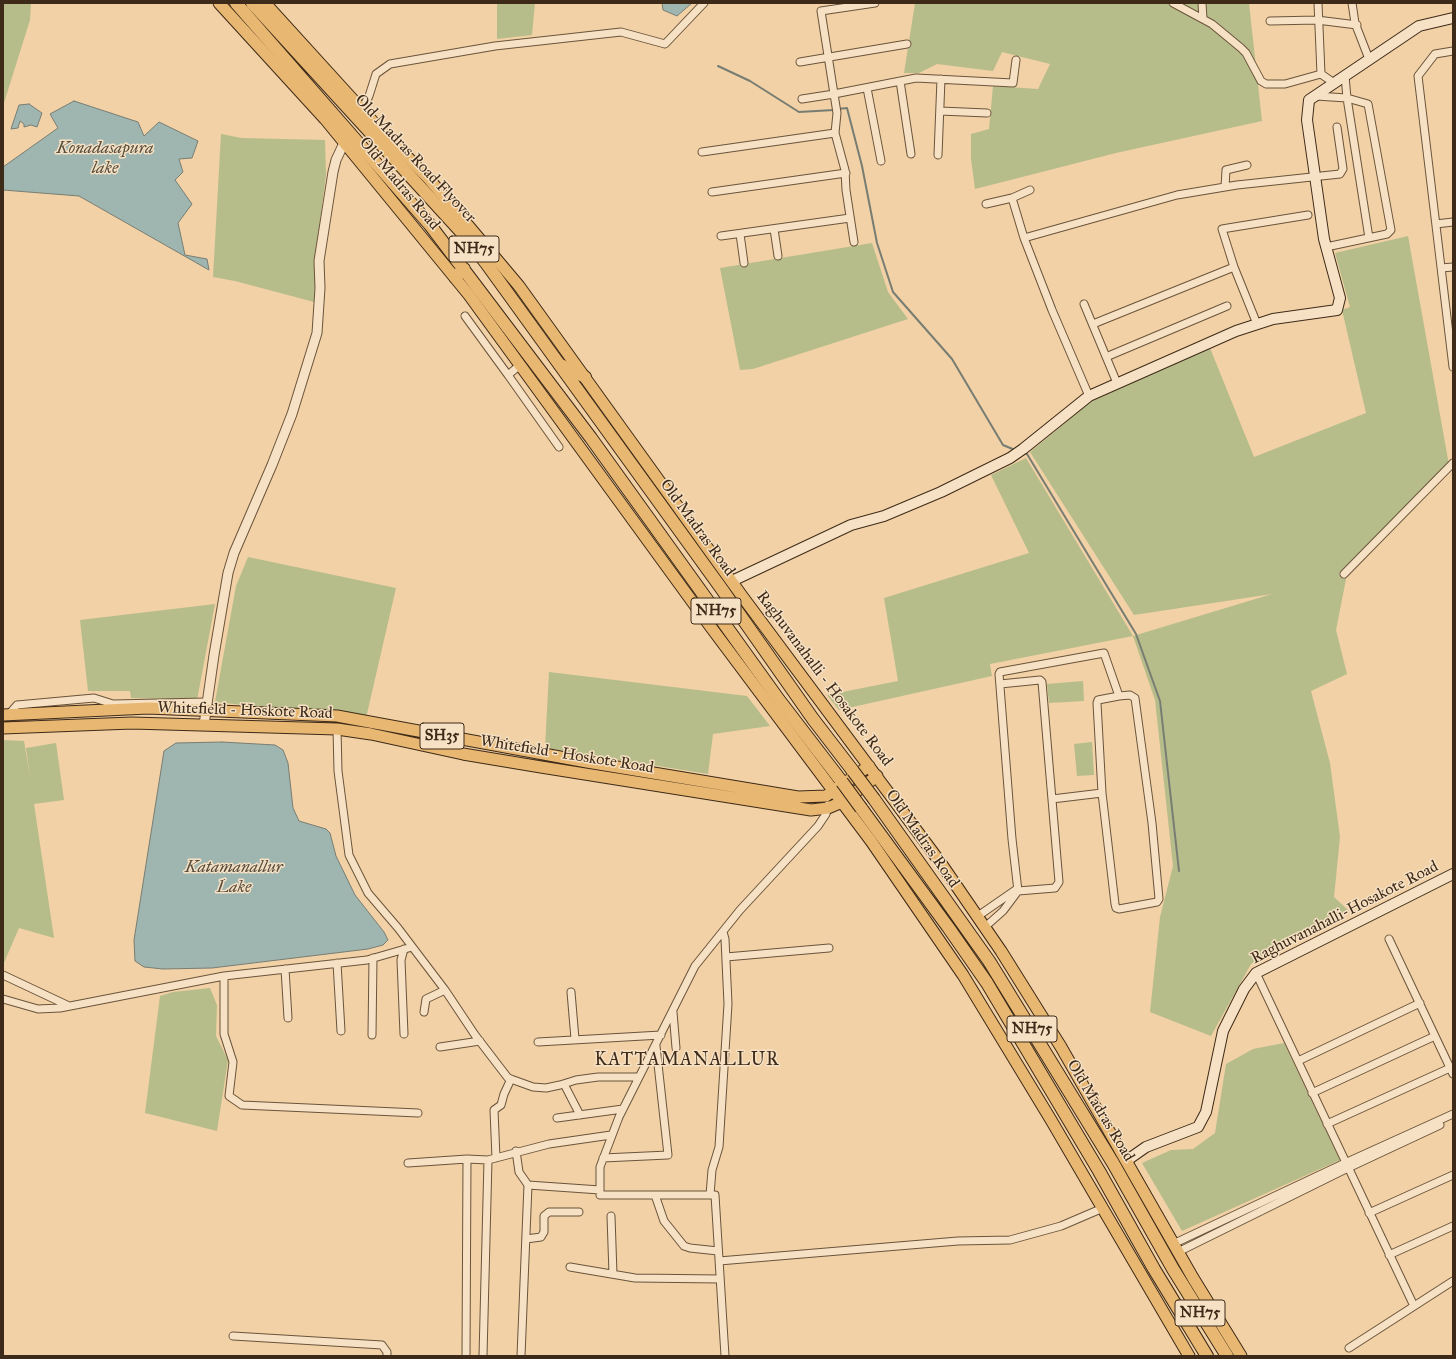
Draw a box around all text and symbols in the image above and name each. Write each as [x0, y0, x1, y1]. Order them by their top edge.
street label: Old Madras Road Flyover [350, 91, 480, 227]
street label: Old Madras Road [355, 134, 443, 234]
water label: Konadasapura lake [57, 139, 153, 179]
road number: NH75 [449, 236, 499, 262]
street label: Old Madras Road [655, 476, 739, 580]
street label: Raghuvanahalli - Hosakote Road [752, 588, 896, 770]
road number: NH75 [691, 598, 741, 624]
street label: Whitefield - Hoskote Road [157, 698, 333, 724]
road number: SH35 [420, 723, 464, 749]
street label: Whitefield - Hoskote Road [479, 732, 655, 778]
street label: Old Madras Road [881, 786, 963, 892]
street label: Raghuvanahalli-Hosakote Road [1248, 857, 1442, 969]
water label: Katamanallur Lake [185, 858, 283, 898]
road number: NH75 [1007, 1016, 1057, 1042]
district label: KATTAMANALLUR [594, 1050, 780, 1072]
street label: Old Madras Road [1062, 1057, 1138, 1165]
road number: NH75 [1175, 1300, 1225, 1326]

